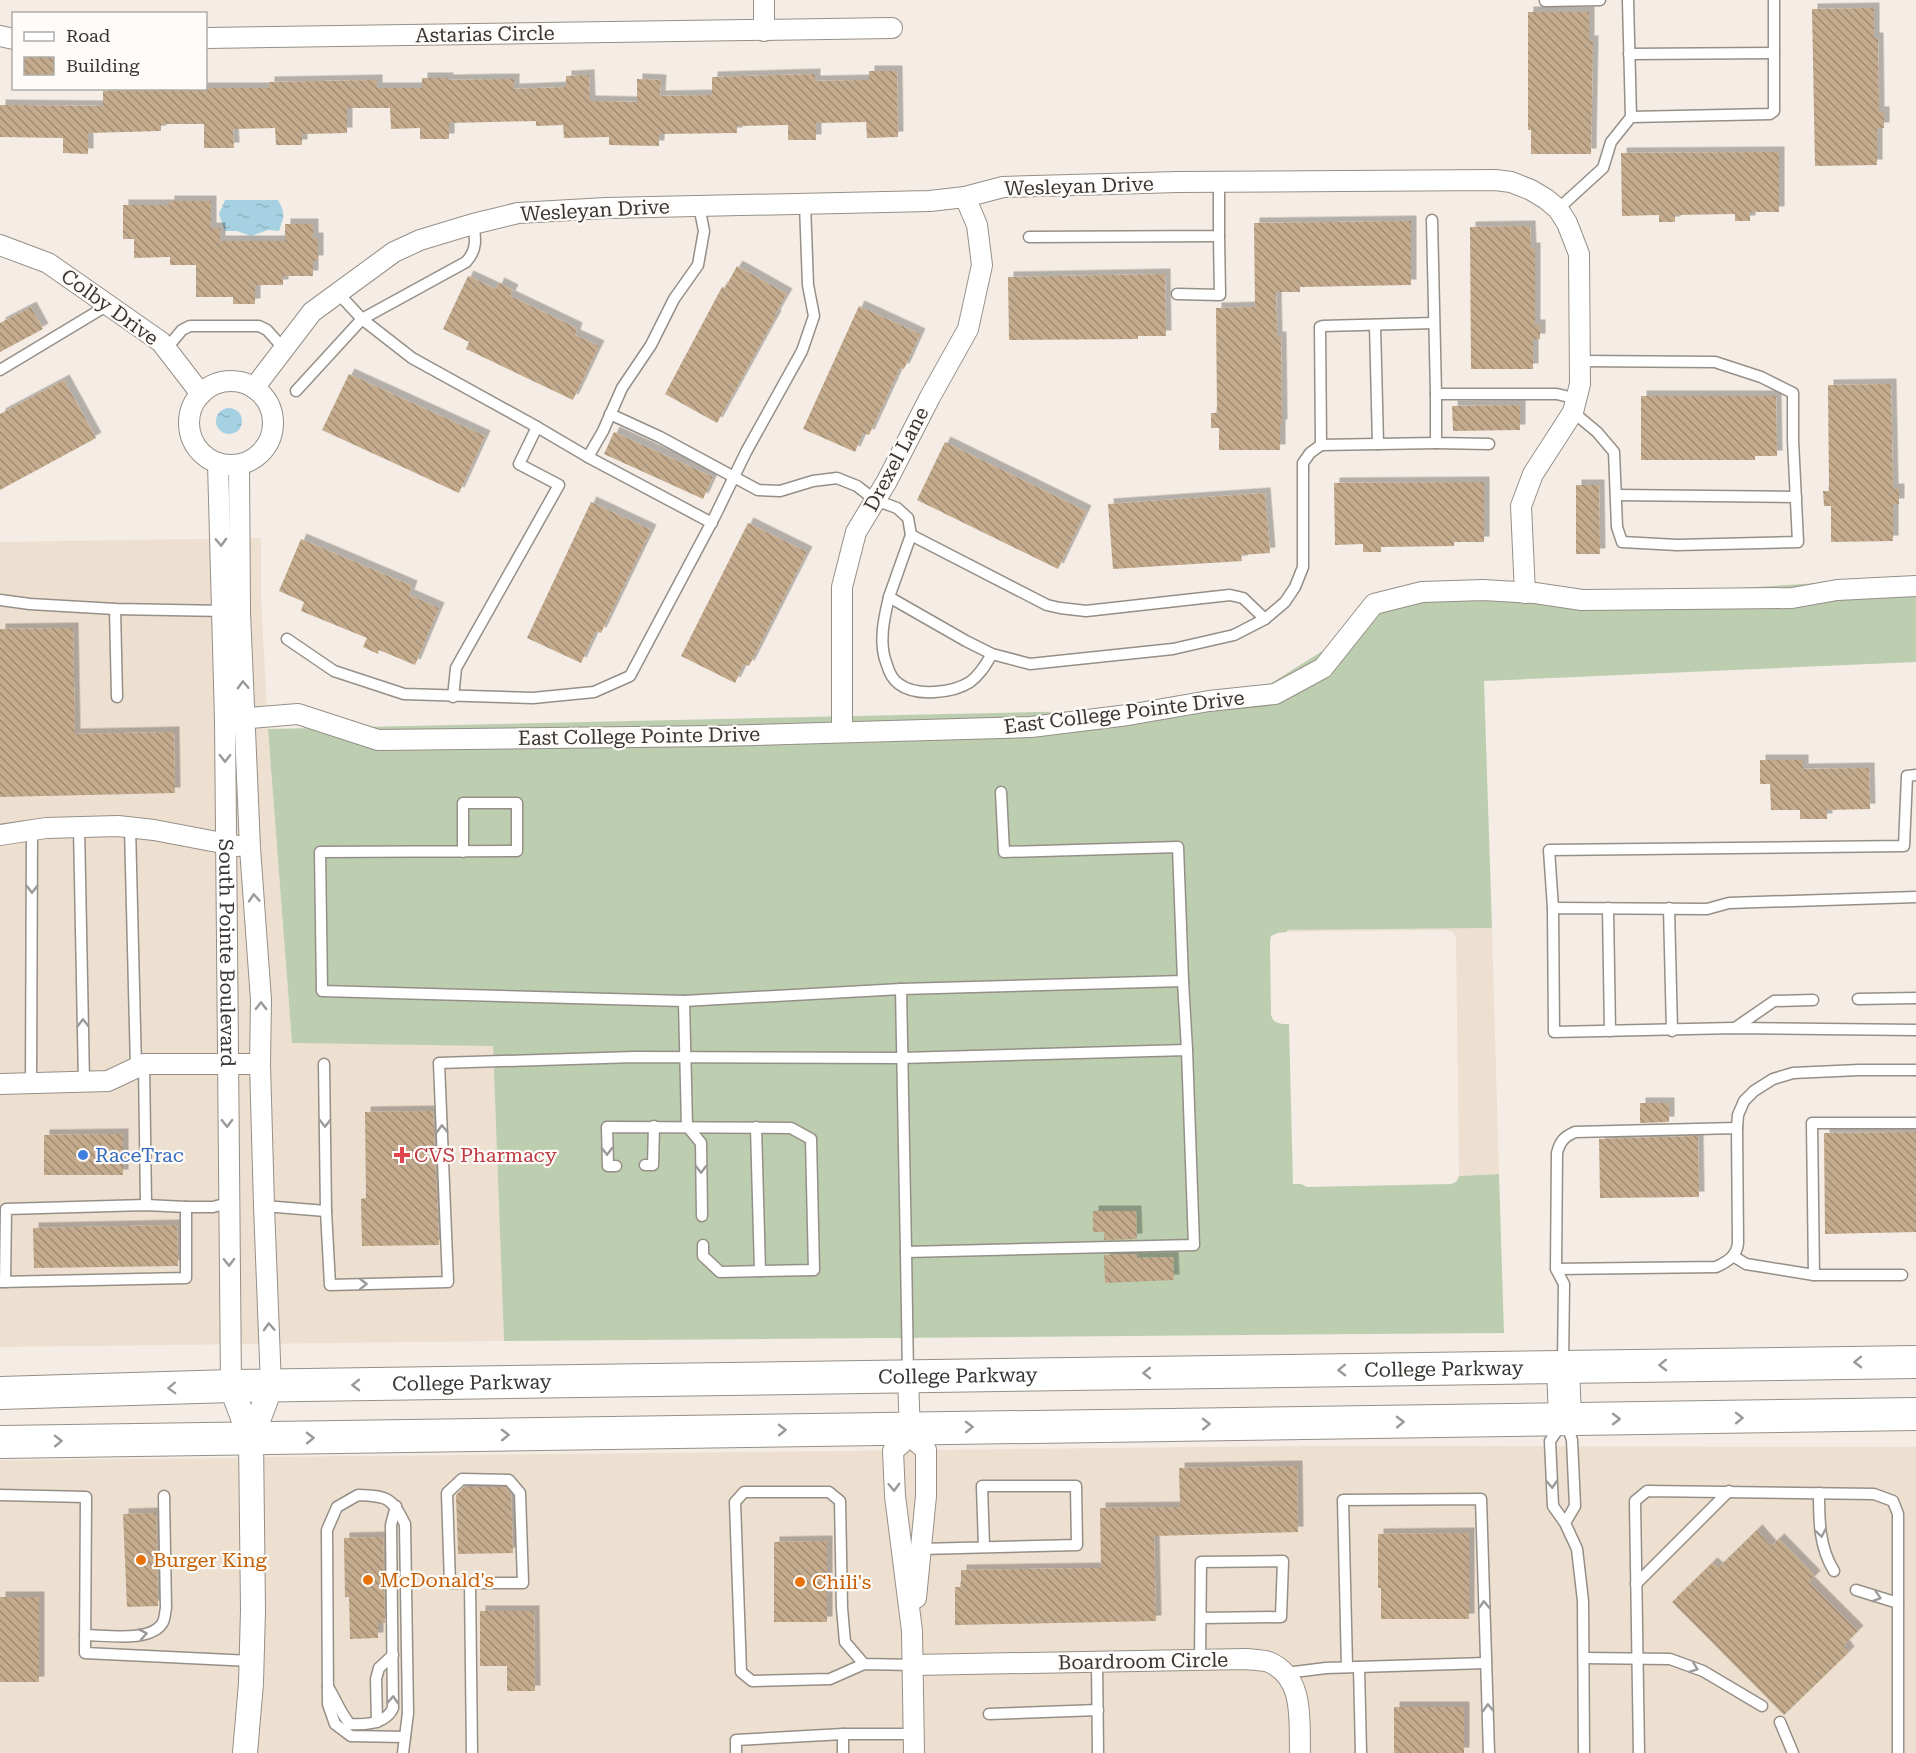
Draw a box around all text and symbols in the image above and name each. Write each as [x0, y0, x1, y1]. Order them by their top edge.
legend [12, 12, 207, 90]
street label: Astarias Circle [415, 21, 555, 47]
text: Road [66, 25, 111, 46]
text: Building [66, 55, 140, 76]
street label: Wesleyan Drive [1004, 171, 1154, 201]
street label: Wesleyan Drive [520, 194, 670, 226]
street label: Colby Drive [57, 264, 163, 350]
street label: Drexel Lane [858, 403, 934, 515]
one-way arrow [214, 538, 227, 547]
one-way arrow [237, 681, 250, 690]
street label: East College Pointe Drive [1002, 685, 1246, 739]
street label: East College Pointe Drive [518, 722, 760, 750]
one-way arrow [219, 754, 231, 763]
street label: South Pointe Boulevard [214, 839, 240, 1067]
one-way arrow [26, 885, 38, 894]
one-way arrow [247, 894, 260, 903]
one-way arrow [255, 1001, 267, 1010]
one-way arrow [76, 1019, 89, 1028]
one-way arrow [221, 1118, 233, 1127]
one-way arrow [319, 1118, 331, 1127]
one-way arrow [436, 1125, 448, 1134]
place label: RaceTrac [95, 1143, 184, 1167]
place label: CVS Pharmacy [414, 1143, 557, 1167]
one-way arrow [601, 1146, 614, 1155]
marker: RaceTrac [76, 1148, 90, 1162]
marker: CVS Pharmacy [395, 1148, 409, 1162]
one-way arrow [695, 1164, 707, 1173]
one-way arrow [223, 1257, 236, 1266]
one-way arrow [359, 1278, 368, 1290]
one-way arrow [262, 1323, 275, 1332]
street label: College Parkway [1364, 1356, 1524, 1382]
one-way arrow [1853, 1356, 1862, 1369]
one-way arrow [1658, 1359, 1667, 1371]
street label: College Parkway [878, 1363, 1038, 1389]
one-way arrow [1337, 1364, 1346, 1376]
one-way arrow [1142, 1367, 1151, 1379]
street label: College Parkway [392, 1369, 552, 1396]
one-way arrow [352, 1379, 361, 1391]
one-way arrow [168, 1381, 177, 1394]
one-way arrow [1735, 1412, 1744, 1424]
one-way arrow [1612, 1413, 1621, 1425]
one-way arrow [1396, 1415, 1405, 1428]
one-way arrow [1201, 1418, 1210, 1430]
one-way arrow [964, 1421, 973, 1434]
one-way arrow [778, 1424, 787, 1437]
one-way arrow [500, 1429, 509, 1441]
one-way arrow [305, 1432, 314, 1444]
one-way arrow [54, 1435, 63, 1447]
one-way arrow [1545, 1479, 1558, 1488]
one-way arrow [888, 1482, 901, 1491]
one-way arrow [1815, 1528, 1827, 1538]
place label: Burger King [153, 1548, 268, 1572]
marker: Burger King [134, 1553, 148, 1567]
place label: McDonald's [380, 1568, 494, 1592]
place label: Chili's [812, 1570, 871, 1594]
marker: McDonald's [361, 1573, 375, 1587]
marker: Chili's [793, 1575, 807, 1589]
one-way arrow [1871, 1590, 1882, 1602]
one-way arrow [1478, 1600, 1491, 1609]
one-way arrow [138, 1628, 148, 1641]
street label: Boardroom Circle [1058, 1648, 1228, 1674]
one-way arrow [1688, 1661, 1699, 1673]
one-way arrow [386, 1696, 399, 1705]
one-way arrow [1481, 1704, 1494, 1713]

